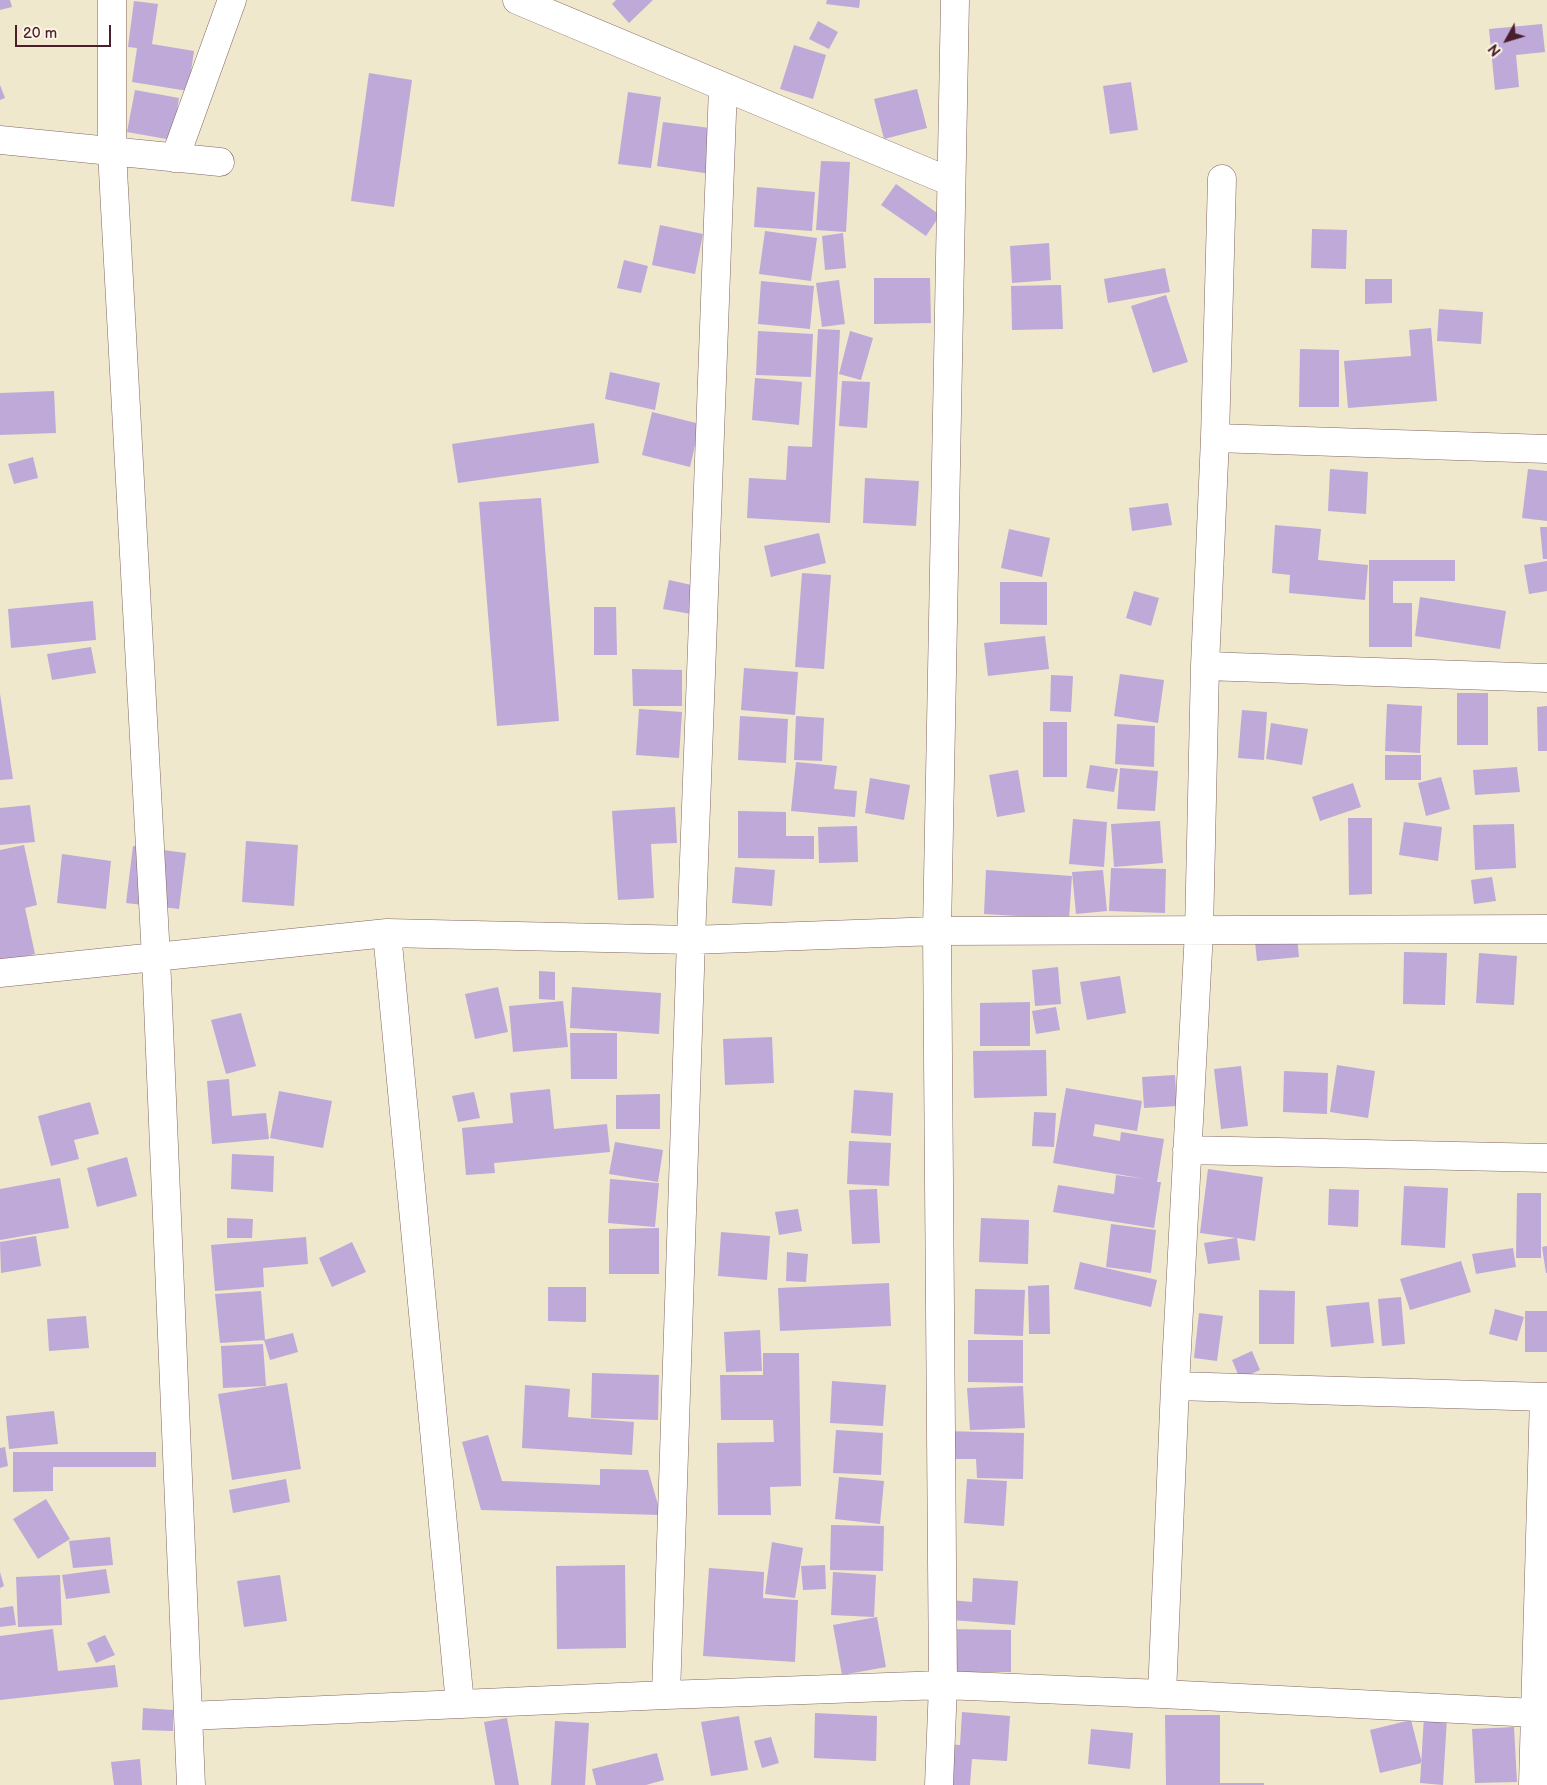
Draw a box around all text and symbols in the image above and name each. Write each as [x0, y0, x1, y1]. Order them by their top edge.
scale bar [18, 15, 114, 47]
north arrow [1482, 15, 1532, 65]
text: 20 m [23, 24, 57, 43]
text: N [1485, 40, 1505, 59]

